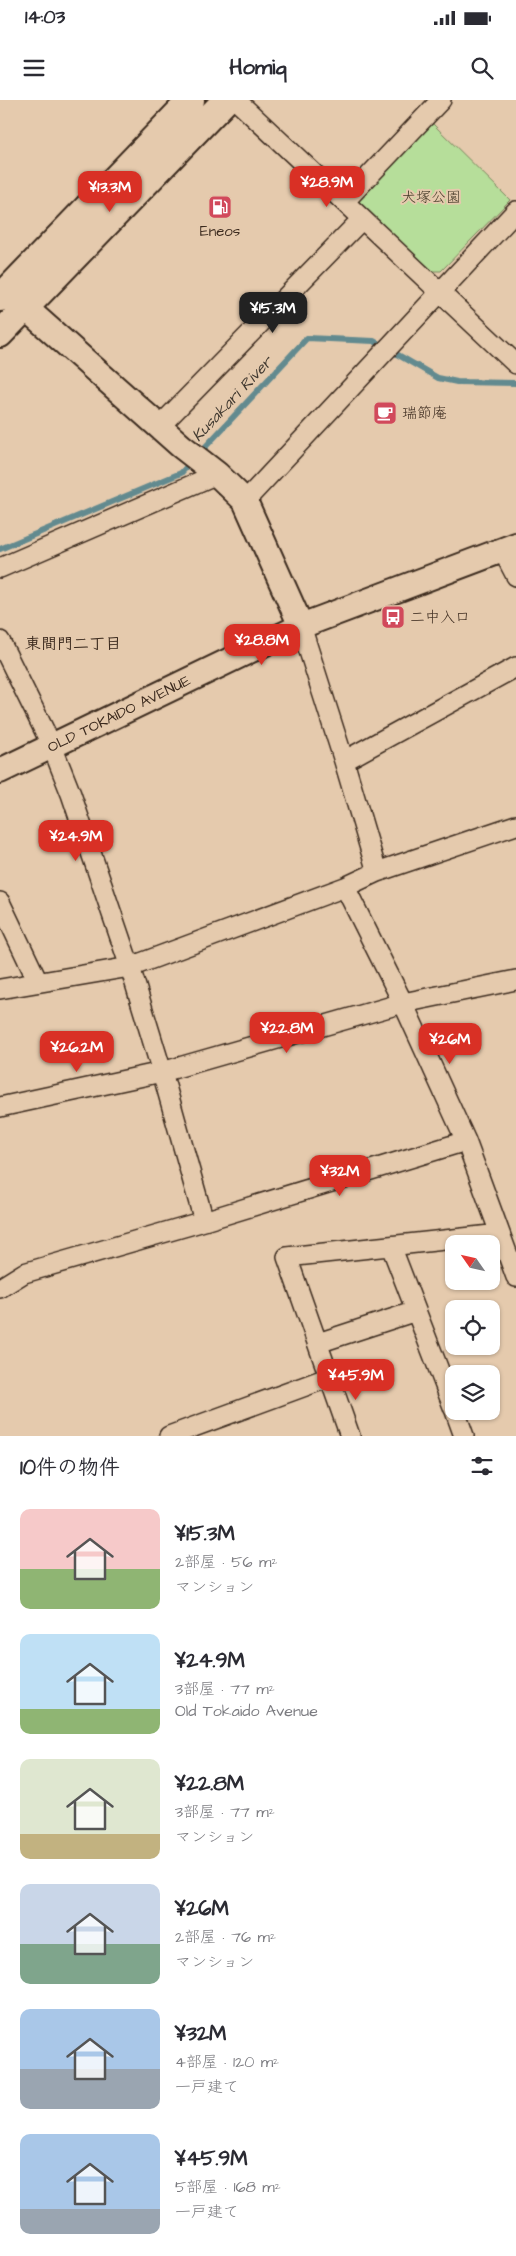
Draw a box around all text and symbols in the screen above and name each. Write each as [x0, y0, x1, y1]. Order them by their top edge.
text: 14:03 [25, 4, 65, 31]
text: Homiq [229, 52, 287, 83]
icon: menu [20, 54, 48, 82]
icon: search [468, 54, 496, 82]
pin: ¥28.9M [286, 166, 368, 208]
pin: ¥13.3M [69, 170, 151, 213]
text: ¥28.9M [301, 171, 353, 193]
text: ¥13.3M [89, 176, 131, 198]
park label: 犬塚公園 [401, 187, 461, 208]
fuel station icon: Eneos [207, 194, 233, 220]
place label: Eneos [200, 221, 241, 242]
pin: ¥15.3M [232, 292, 314, 334]
text: ¥15.3M [250, 297, 296, 319]
water label: Kusakari River [187, 350, 279, 446]
cafe icon: 瑞節庵 [372, 400, 398, 426]
place label: 瑞節庵 [402, 403, 447, 424]
bus stop icon: 二中入口 [380, 604, 406, 630]
place label: 二中入口 [410, 607, 470, 628]
pin: ¥28.8M [221, 624, 303, 666]
text: ¥28.8M [235, 629, 289, 651]
district label: 東間門二丁目 [25, 633, 121, 655]
street label: OLD TOKAIDO AVENUE [44, 670, 194, 758]
pin: ¥24.9M [35, 820, 117, 862]
text: ¥24.9M [49, 825, 103, 847]
pin: ¥22.8M [246, 1012, 328, 1054]
text: ¥22.8M [261, 1017, 313, 1039]
pin: ¥26M [420, 1022, 480, 1065]
text: ¥26M [430, 1028, 470, 1050]
pin: ¥26.2M [36, 1030, 118, 1073]
text: ¥26.2M [51, 1036, 103, 1058]
pin: ¥32M [310, 1154, 370, 1197]
text: ¥32M [320, 1160, 360, 1182]
north arrow [445, 1235, 500, 1290]
map controls [445, 1235, 500, 1420]
button: locate [445, 1300, 500, 1355]
pin: ¥45.9M [315, 1358, 397, 1401]
text: ¥45.9M [328, 1364, 384, 1386]
button: layers [445, 1365, 500, 1420]
icon: filters [468, 1452, 496, 1480]
text: 10件の物件 [20, 1453, 120, 1482]
text: ¥15.3M [175, 1519, 235, 1548]
icon: home [60, 1529, 120, 1589]
text: 2部屋 · 56 m² [175, 1551, 277, 1573]
text: マンション [175, 1576, 254, 1598]
text: ¥24.9M [175, 1646, 245, 1675]
icon: home [60, 1654, 120, 1714]
text: 3部屋 · 77 m² [175, 1678, 275, 1700]
text: Old Tokaido Avenue [175, 1700, 318, 1722]
text: ¥22.8M [175, 1769, 244, 1798]
icon: home [60, 1779, 120, 1839]
text: 3部屋 · 77 m² [175, 1801, 275, 1823]
text: マンション [175, 1826, 254, 1848]
text: ¥26M [175, 1894, 229, 1923]
icon: home [60, 1904, 120, 1964]
text: 2部屋 · 76 m² [175, 1926, 276, 1948]
text: マンション [175, 1951, 254, 1973]
text: ¥32M [175, 2019, 226, 2048]
icon: home [60, 2029, 120, 2089]
text: 4部屋 · 120 m² [175, 2051, 279, 2073]
text: 一戸建て [175, 2076, 239, 2098]
text: ¥45.9M [175, 2144, 248, 2173]
icon: home [60, 2154, 120, 2214]
text: 5部屋 · 168 m² [175, 2176, 281, 2198]
text: 一戸建て [175, 2201, 239, 2223]

